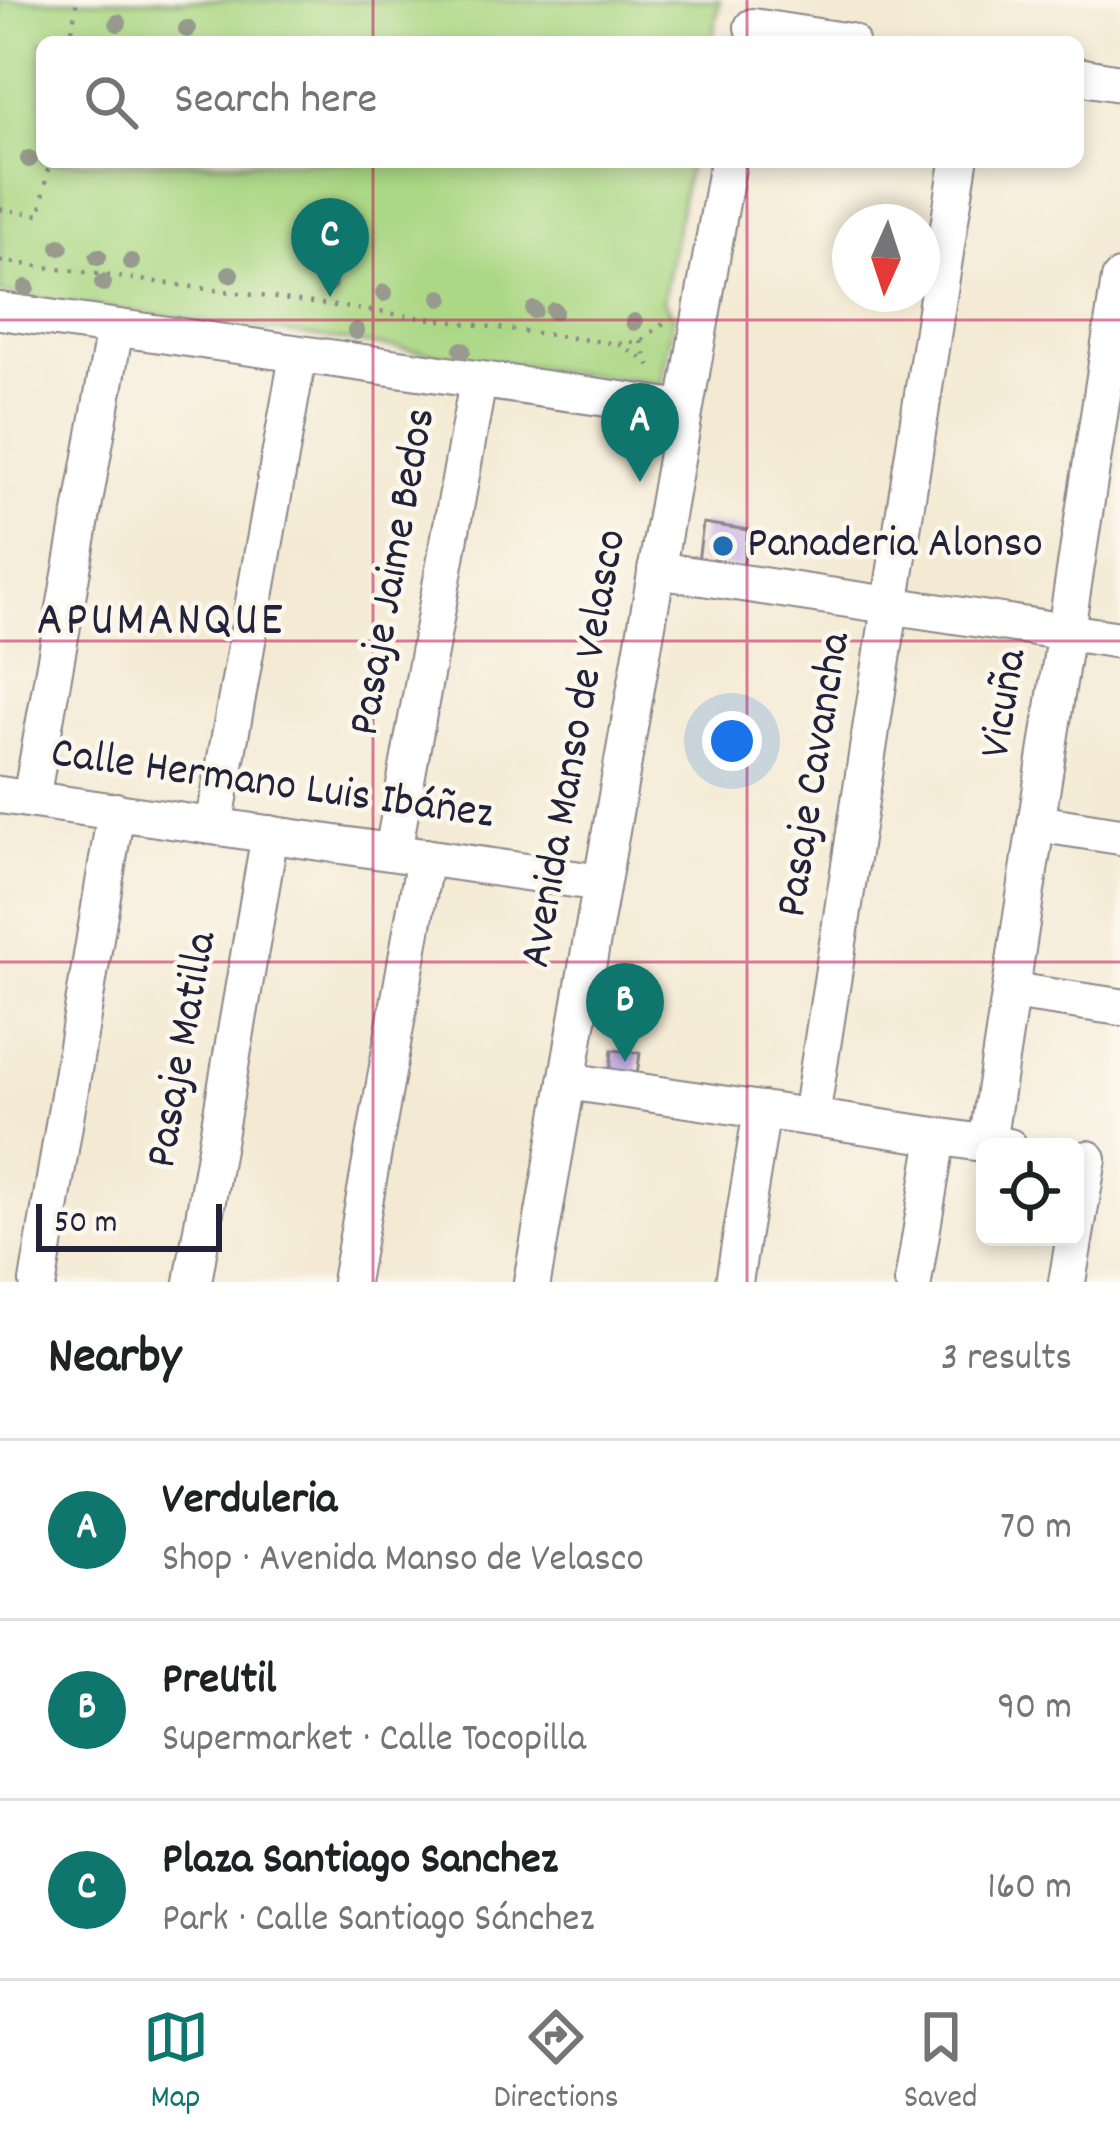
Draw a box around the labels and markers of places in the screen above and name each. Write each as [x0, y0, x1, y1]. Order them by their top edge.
pin: C [291, 198, 369, 297]
pin: A [601, 383, 679, 482]
place label: Panaderia Alonso [747, 514, 1043, 578]
marker: Panaderia Alonso [710, 533, 736, 559]
pin: B [586, 963, 664, 1062]

